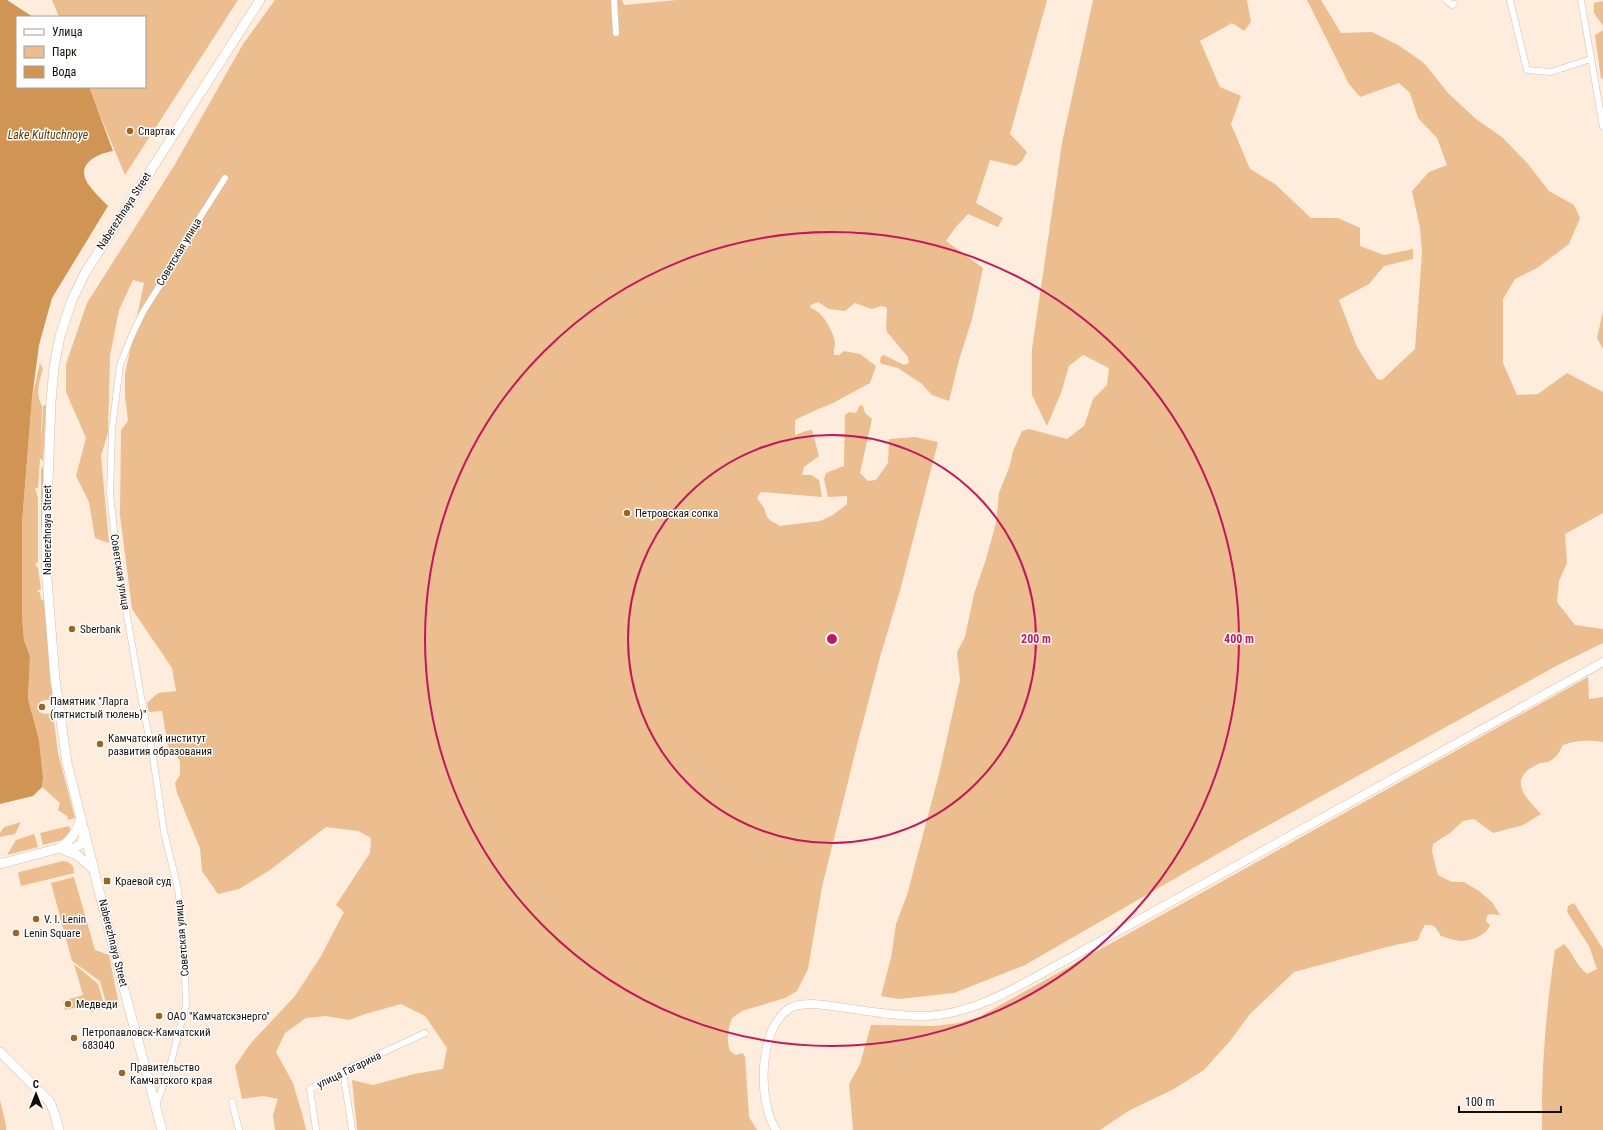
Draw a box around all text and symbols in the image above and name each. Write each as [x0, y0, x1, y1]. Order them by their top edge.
legend [16, 16, 146, 88]
text: Улица [52, 25, 83, 39]
text: Парк [52, 45, 77, 59]
text: Вода [52, 65, 77, 79]
place label: Спартак [138, 125, 176, 138]
marker: Спартак [125, 126, 135, 136]
water label: Lake Kultuchnoye [8, 128, 89, 142]
street label: Naberezhnaya Street [94, 170, 154, 252]
street label: Советская улица [154, 216, 204, 288]
street label: Naberezhnaya Street [41, 485, 54, 575]
place label: Петровская сопка [635, 507, 718, 520]
marker: Петровская сопка [622, 508, 632, 518]
street label: Советская улица [108, 533, 132, 611]
place label: Sberbank [80, 623, 121, 636]
marker: Sberbank [67, 624, 77, 634]
centre of rings [825, 632, 839, 646]
text: 200 m [1021, 632, 1051, 646]
text: 400 m [1224, 632, 1254, 646]
place label: Памятник "Ларга (пятнистый тюлень)" [50, 695, 147, 721]
marker: Памятник "Ларга (пятнистый тюлень)" [37, 702, 47, 712]
place label: Камчатский институт развития образования [108, 732, 212, 758]
marker: Камчатский институт развития образования [95, 739, 105, 749]
place label: Краевой суд [115, 875, 171, 888]
marker: Краевой суд [102, 876, 112, 886]
street label: Naberezhnaya Street [96, 898, 130, 988]
street label: Советская улица [172, 899, 192, 977]
place label: V. I. Lenin [44, 913, 86, 926]
marker: V. I. Lenin [31, 914, 41, 924]
place label: Lenin Square [24, 927, 80, 940]
marker: Lenin Square [11, 928, 21, 938]
place label: Медведи [76, 998, 118, 1011]
marker: Медведи [63, 999, 73, 1009]
place label: ОАО "Камчатскэнерго" [167, 1010, 270, 1023]
marker: ОАО "Камчатскэнерго" [154, 1011, 164, 1021]
place label: Петропавловск-Камчатский 683040 [82, 1026, 211, 1052]
marker: Петропавловск-Камчатский 683040 [69, 1033, 79, 1043]
street label: улица Гагарина [315, 1049, 383, 1091]
place label: Правительство Камчатского края [130, 1061, 212, 1087]
marker: Правительство Камчатского края [117, 1068, 127, 1078]
north arrow [16, 1074, 56, 1114]
text: С [33, 1078, 39, 1091]
scale bar [1459, 1088, 1561, 1114]
text: 100 m [1465, 1095, 1495, 1109]

